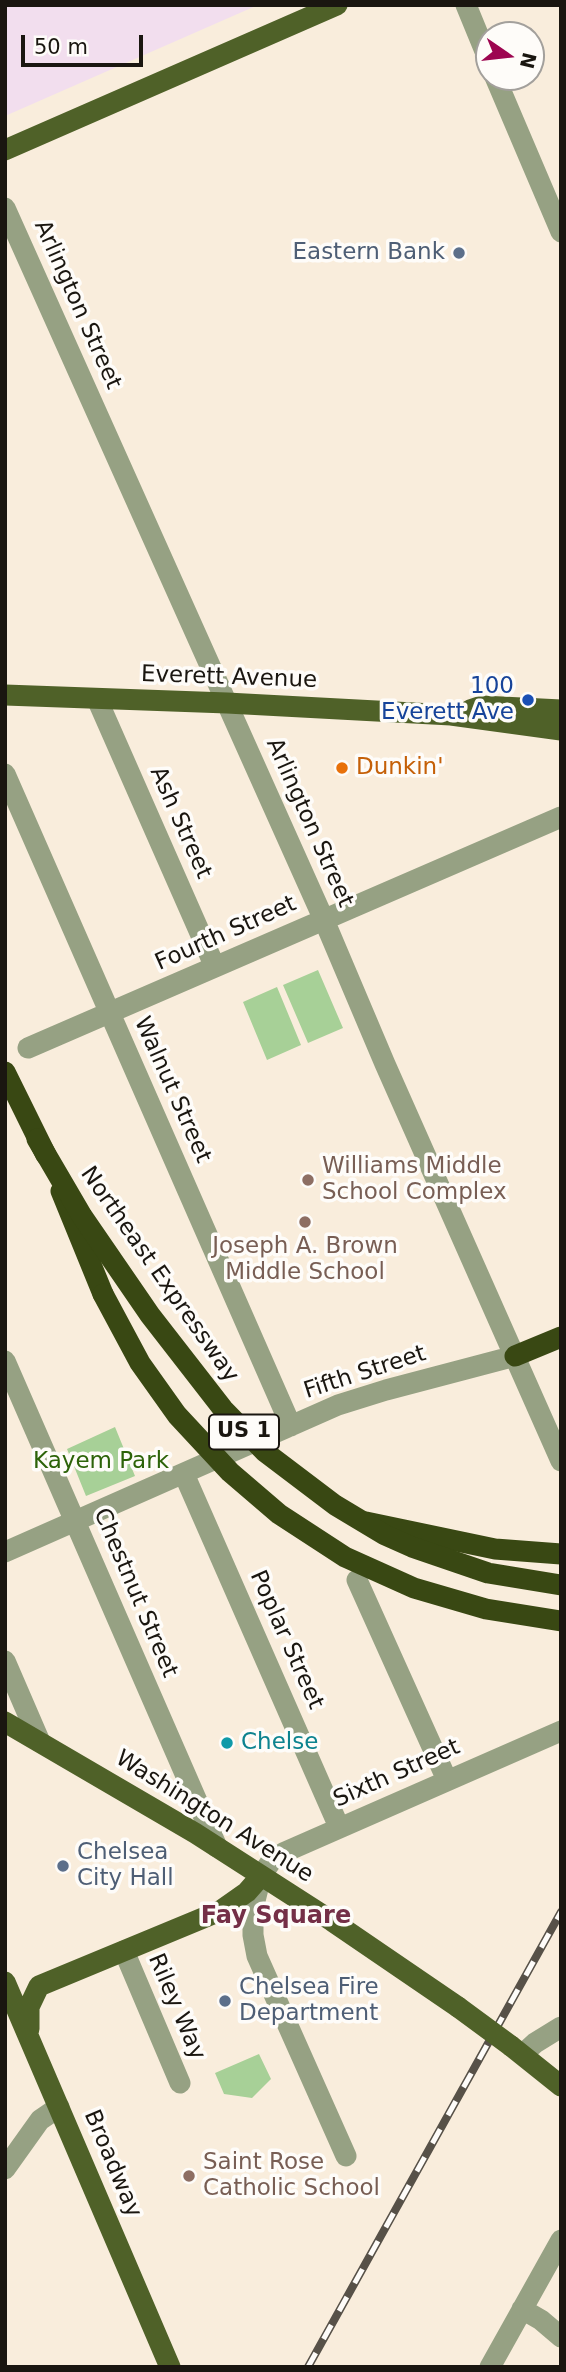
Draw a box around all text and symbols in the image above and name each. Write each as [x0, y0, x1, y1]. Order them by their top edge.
scale bar [24, 21, 147, 65]
north arrow [475, 21, 545, 91]
text: 50 m [34, 35, 88, 59]
text: N [516, 50, 541, 71]
street label: Arlington Street [27, 216, 127, 394]
place label: Eastern Bank [293, 239, 445, 267]
marker: Eastern Bank [451, 245, 467, 261]
street label: Everett Avenue [140, 661, 318, 695]
place label: 100 Everett Ave [381, 673, 514, 727]
marker: 100 Everett Ave [520, 692, 536, 708]
street label: Arlington Street [259, 734, 359, 912]
place label: Dunkin' [356, 754, 443, 782]
marker: Dunkin' [334, 760, 350, 776]
street label: Ash Street [143, 763, 217, 883]
street label: Fourth Street [151, 891, 301, 977]
street label: Walnut Street [127, 1013, 217, 1167]
place label: Williams Middle School Complex [322, 1153, 507, 1207]
street label: Northeast Expressway [74, 1162, 244, 1388]
marker: Williams Middle School Complex [300, 1172, 316, 1188]
marker: Joseph A. Brown Middle School [297, 1214, 313, 1230]
place label: Joseph A. Brown Middle School [212, 1233, 398, 1287]
street label: Fifth Street [301, 1340, 429, 1406]
road number: US 1 [209, 1414, 279, 1450]
park label: Kayem Park [33, 1448, 169, 1476]
street label: Chestnut Street [87, 1504, 183, 1682]
street label: Poplar Street [243, 1566, 329, 1714]
place label: Chelse [241, 1729, 318, 1757]
street label: Sixth Street [330, 1734, 464, 1814]
marker: Chelse [219, 1735, 235, 1751]
street label: Washington Avenue [110, 1745, 318, 1889]
place label: Chelsea City Hall [77, 1839, 174, 1893]
marker: Chelsea City Hall [55, 1858, 71, 1874]
district label: Fay Square [201, 1903, 351, 1931]
street label: Riley Way [141, 1950, 211, 2064]
place label: Chelsea Fire Department [239, 1974, 379, 2028]
marker: Chelsea Fire Department [217, 1993, 233, 2009]
street label: Broadway [77, 2106, 147, 2222]
place label: Saint Rose Catholic School [203, 2149, 380, 2203]
marker: Saint Rose Catholic School [181, 2168, 197, 2184]

